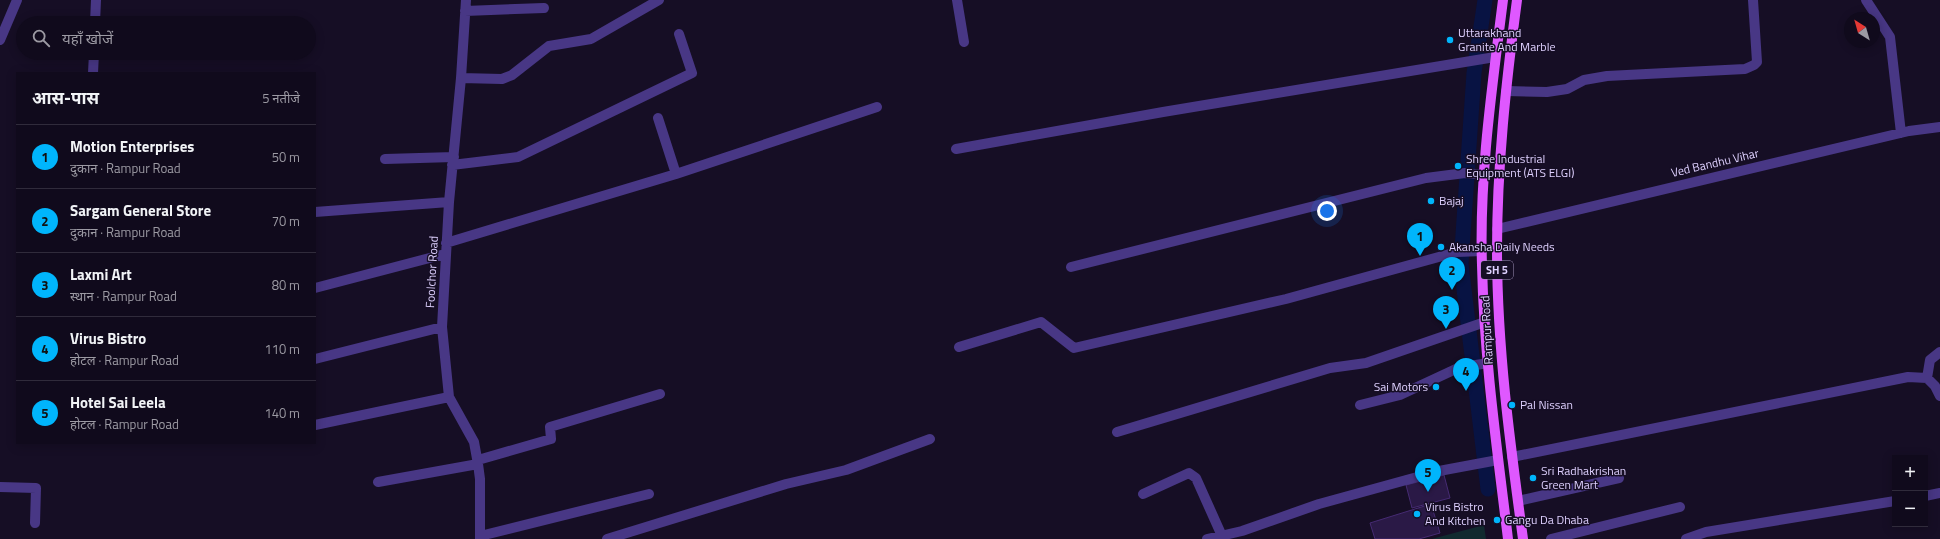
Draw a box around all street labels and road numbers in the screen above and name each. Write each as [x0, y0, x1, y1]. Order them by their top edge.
street label: Ved Bandhu Vihar [1669, 143, 1761, 182]
street label: Foolchor Road [420, 235, 443, 309]
road number: SH 5 [1481, 261, 1513, 279]
street label: Rampur Road [1475, 295, 1498, 365]

